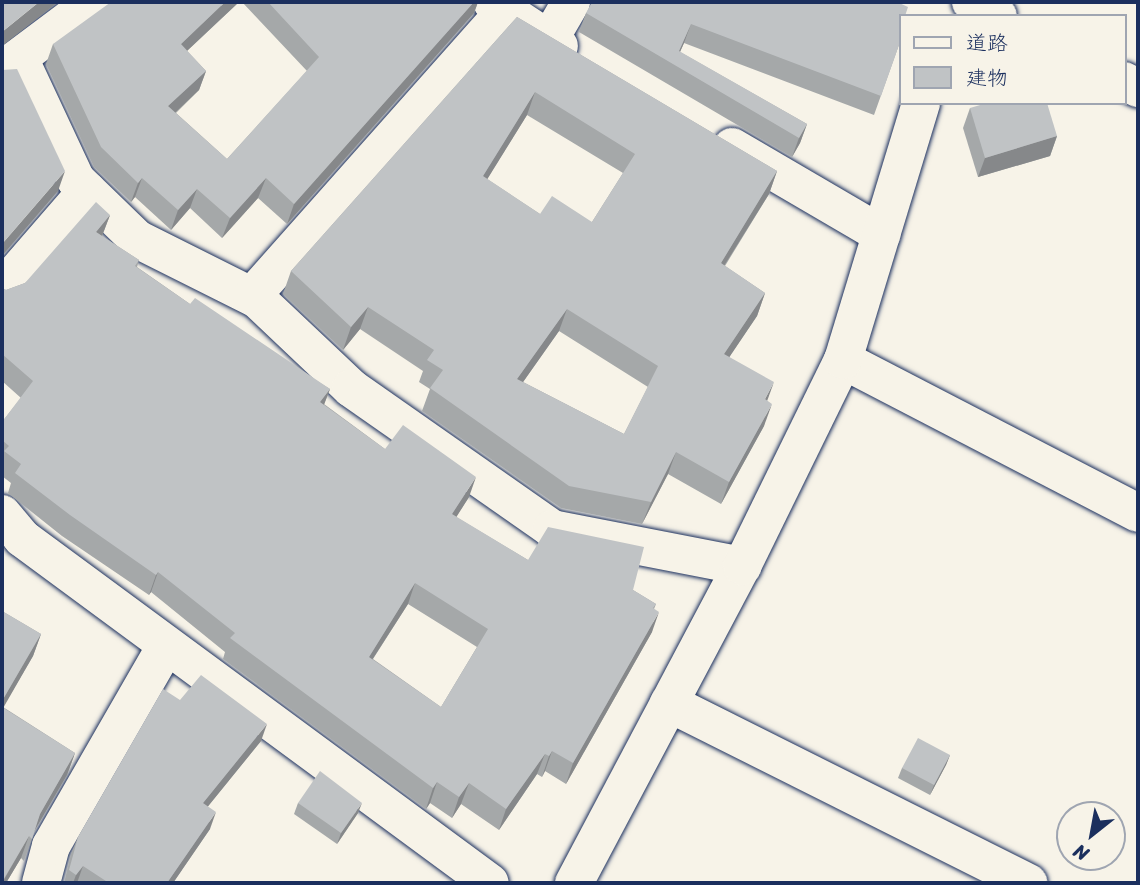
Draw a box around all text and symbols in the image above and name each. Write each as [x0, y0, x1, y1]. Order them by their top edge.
legend [898, 14, 1126, 105]
text: 道路 [966, 24, 1008, 62]
text: 建物 [966, 59, 1008, 97]
north arrow [1056, 801, 1126, 871]
text: N [1067, 835, 1095, 870]

